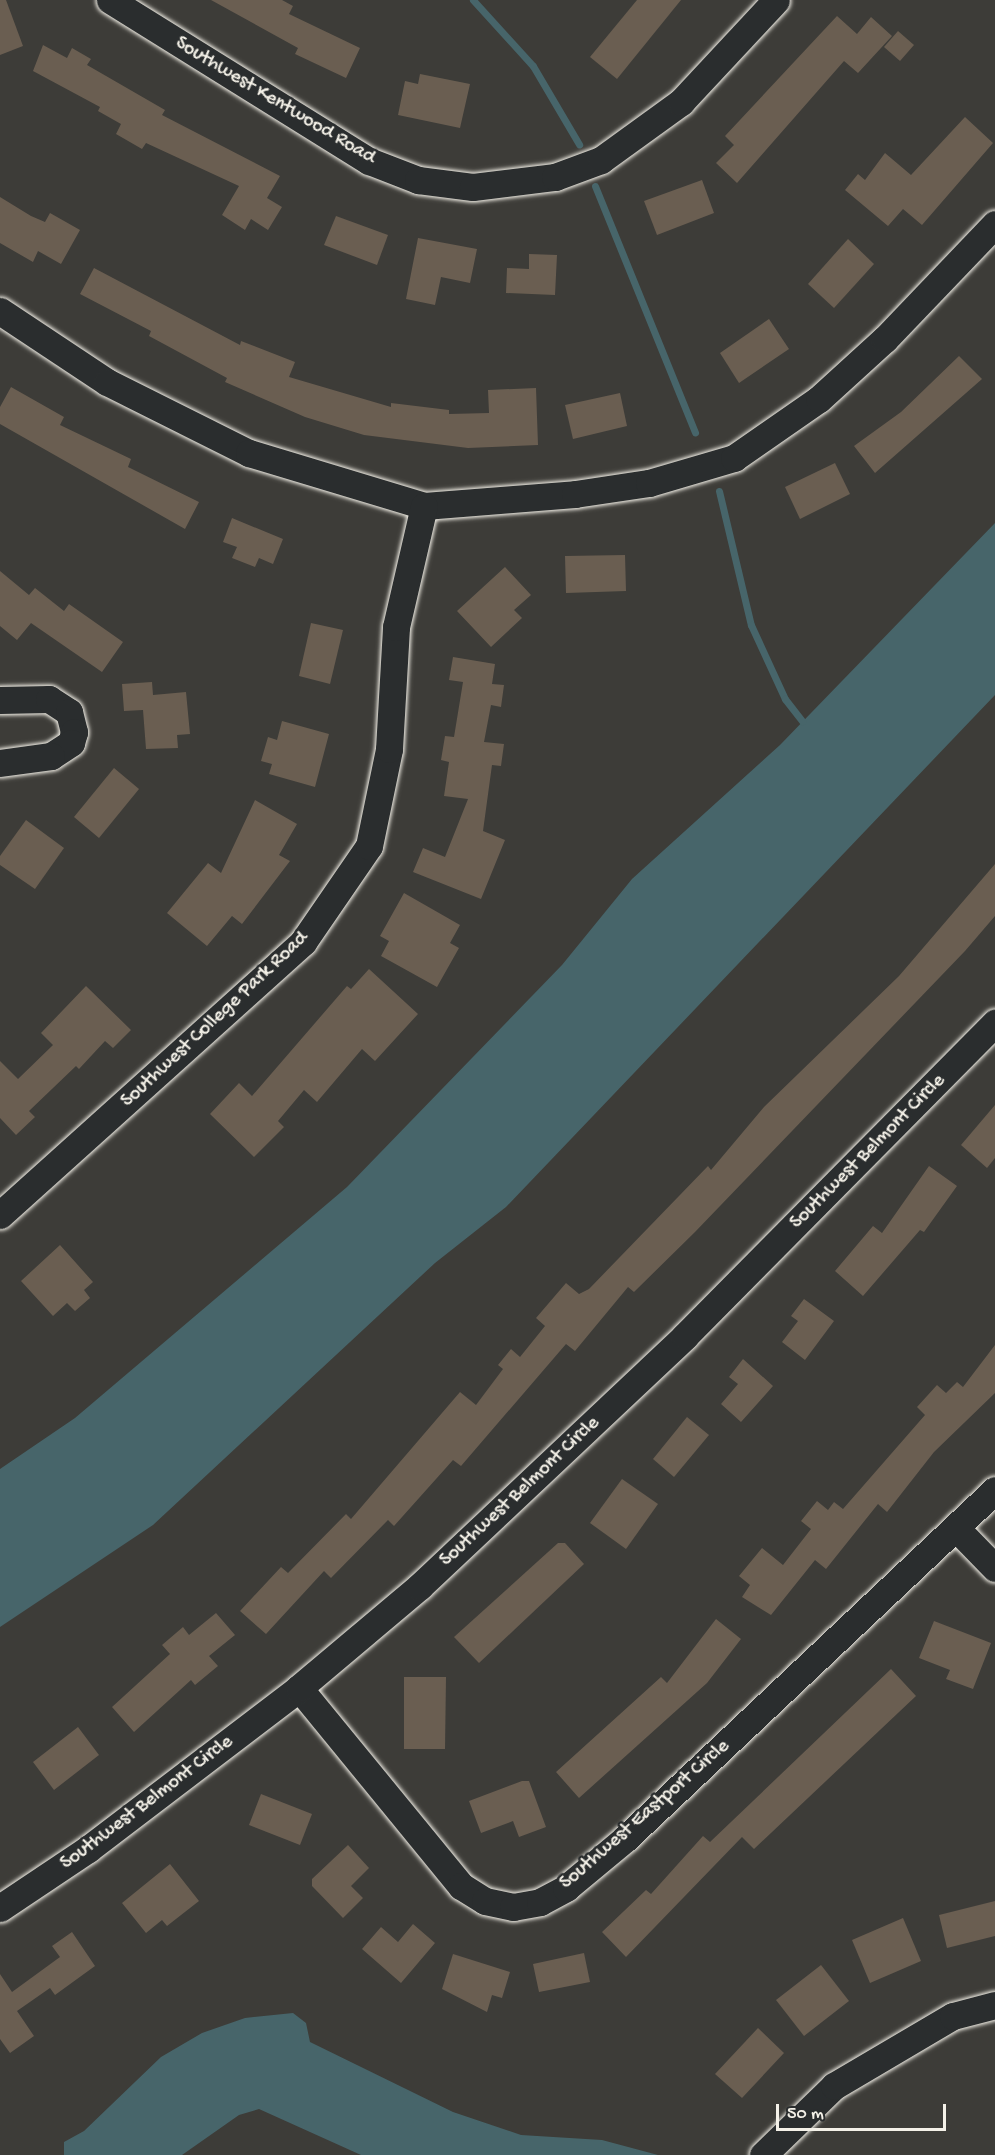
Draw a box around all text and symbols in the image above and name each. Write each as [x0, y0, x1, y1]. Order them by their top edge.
street label: Southwest Kentwood Road [170, 32, 380, 170]
street label: Southwest College Park Road [116, 927, 314, 1113]
street label: Southwest Belmont Circle [785, 1069, 951, 1235]
street label: Southwest Belmont Circle [435, 1412, 605, 1572]
street label: Southwest Belmont Circle [56, 1730, 238, 1876]
street label: Southwest Eastport Circle [555, 1735, 735, 1895]
scale bar [779, 2092, 948, 2130]
text: 50 m [787, 2104, 824, 2125]

